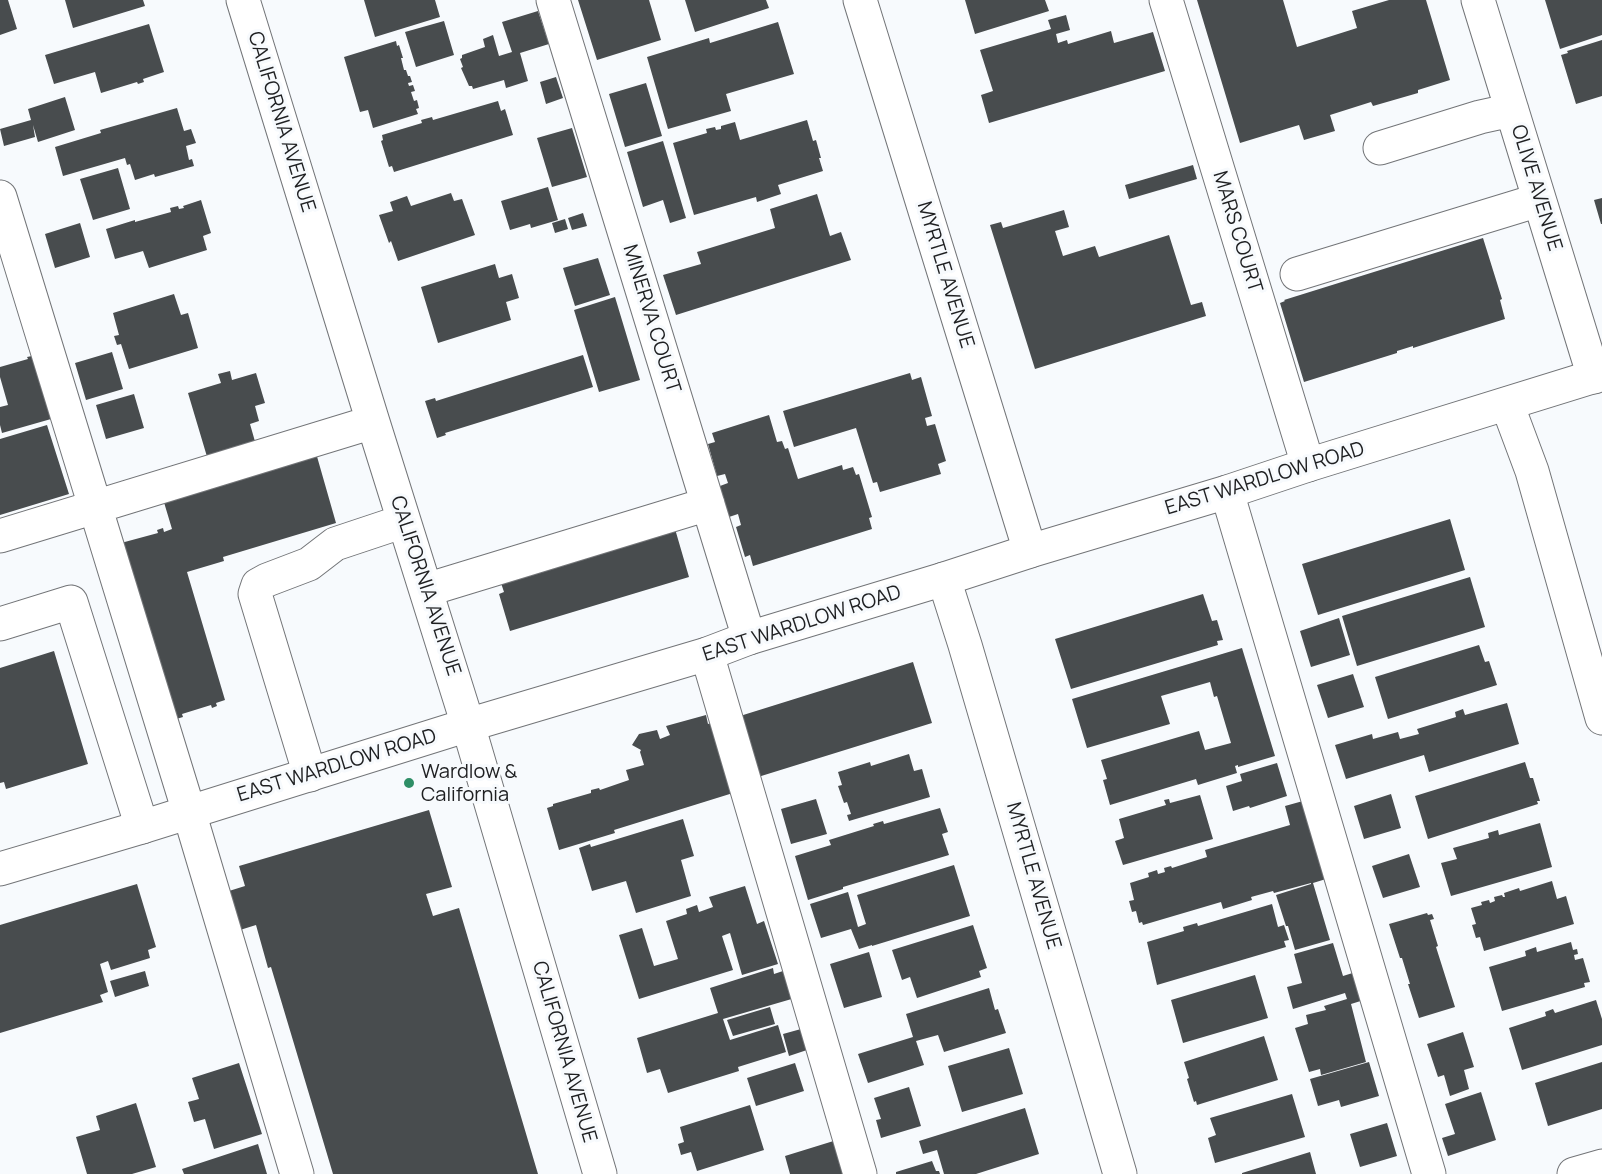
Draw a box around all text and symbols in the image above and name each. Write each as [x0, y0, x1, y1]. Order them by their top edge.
street label: CALIFORNIA AVENUE [242, 29, 320, 215]
street label: OLIVE AVENUE [1505, 122, 1567, 254]
street label: MARS COURT [1207, 168, 1267, 296]
street label: MYRTLE AVENUE [911, 199, 979, 351]
street label: MINERVA COURT [617, 242, 685, 396]
street label: EAST WARDLOW ROAD [1162, 437, 1368, 521]
street label: CALIFORNIA AVENUE [385, 493, 465, 679]
street label: EAST WARDLOW ROAD [700, 581, 904, 667]
street label: EAST WARDLOW ROAD [234, 724, 440, 808]
place label: Wardlow & California [421, 760, 517, 807]
marker: Wardlow & California [402, 776, 416, 790]
street label: MYRTLE AVENUE [1001, 800, 1065, 952]
street label: CALIFORNIA AVENUE [527, 959, 601, 1145]

